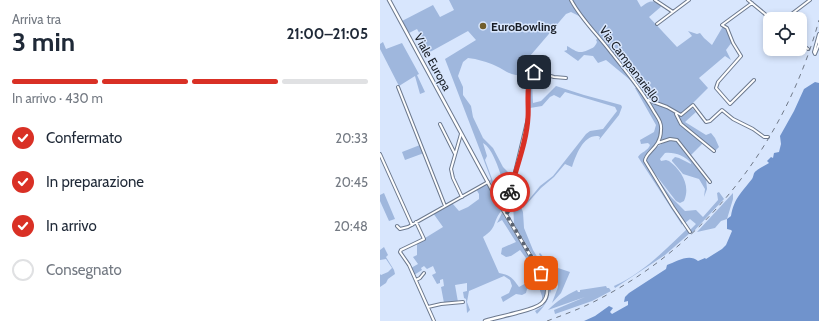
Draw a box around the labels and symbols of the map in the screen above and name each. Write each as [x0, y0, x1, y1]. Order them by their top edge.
place label: EuroBowling [491, 19, 556, 34]
marker: EuroBowling [478, 21, 488, 31]
street label: Via Campanariello [596, 23, 664, 106]
street label: Viale Europa [411, 31, 455, 93]
pin [517, 55, 551, 89]
courier [490, 172, 530, 212]
pin [524, 256, 558, 290]

